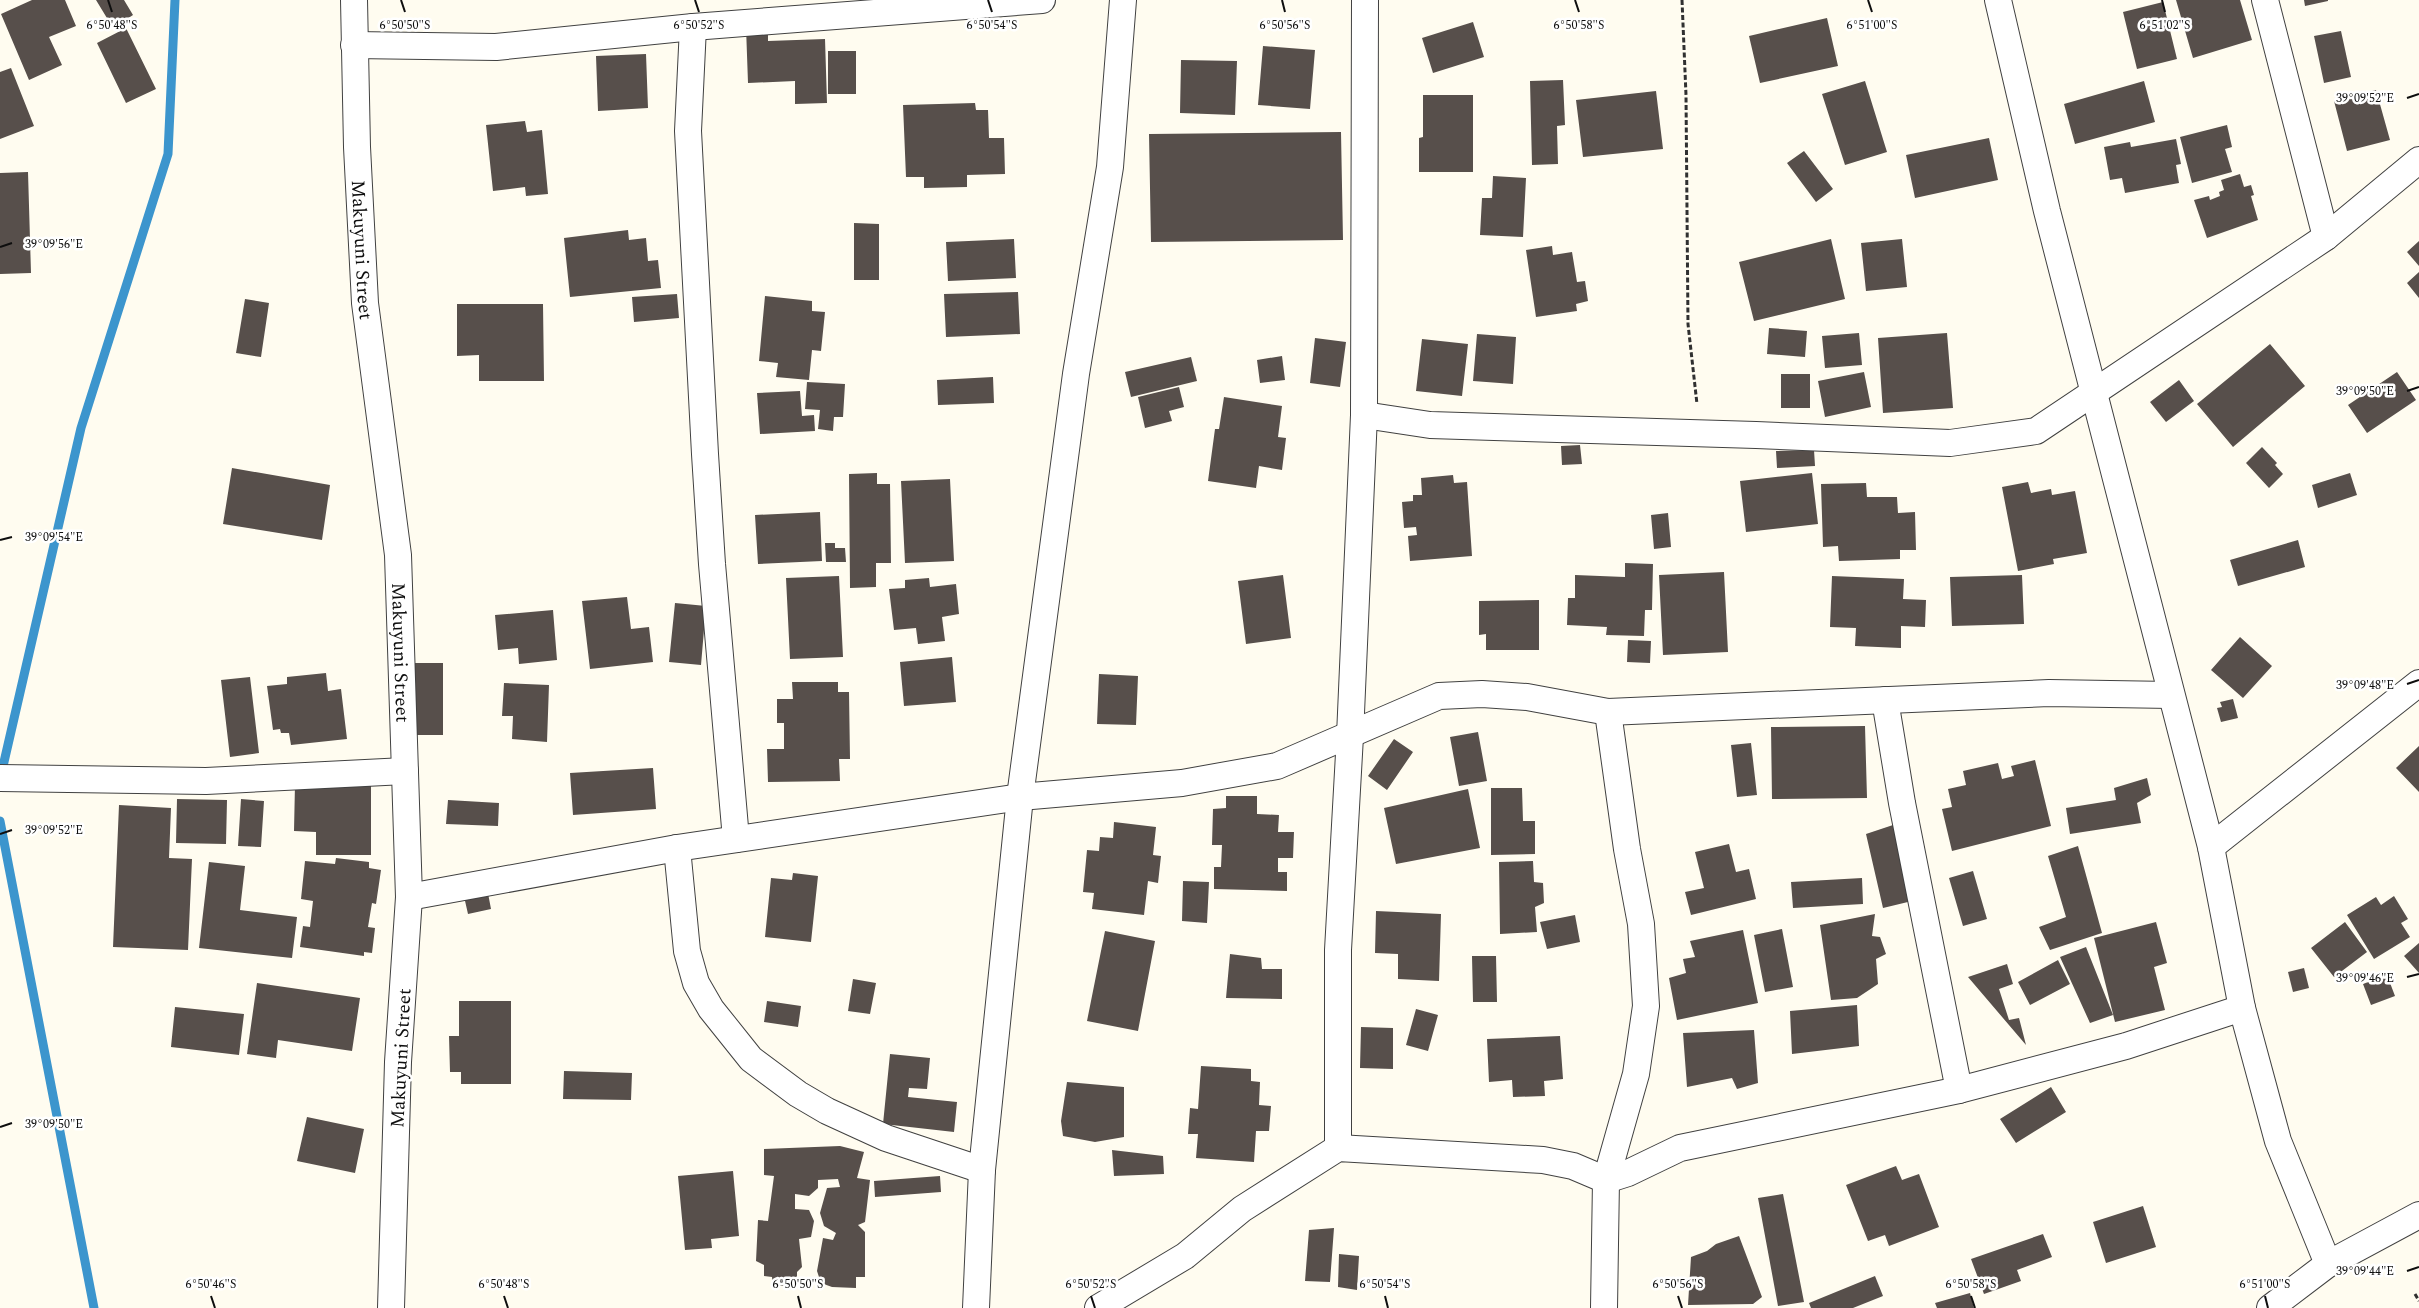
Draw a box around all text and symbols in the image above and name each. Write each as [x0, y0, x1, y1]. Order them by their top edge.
text: 6°50'48"S [87, 16, 137, 35]
text: 6°50'50"S [380, 16, 430, 35]
text: 6°50'52"S [674, 16, 724, 35]
text: 6°50'54"S [967, 16, 1017, 35]
text: 6°50'56"S [1260, 16, 1310, 35]
text: 6°50'58"S [1554, 16, 1604, 35]
text: 6°51'00"S [1847, 16, 1897, 35]
text: 6°51'02"S [2140, 16, 2190, 35]
text: 39°09'52"E [2336, 89, 2394, 108]
street label: Makuyuni Street [343, 179, 380, 322]
text: 39°09'56"E [25, 235, 83, 254]
text: 39°09'50"E [2336, 382, 2394, 401]
text: 39°09'54"E [25, 528, 83, 547]
street label: Makuyuni Street [383, 582, 416, 723]
text: 39°09'48"E [2336, 676, 2394, 695]
text: 39°09'52"E [25, 821, 83, 840]
text: 39°09'46"E [2336, 969, 2394, 988]
street label: Makuyuni Street [383, 987, 420, 1129]
text: 39°09'50"E [25, 1115, 83, 1134]
text: 39°09'44"E [2336, 1262, 2394, 1281]
text: 6°50'46"S [186, 1275, 236, 1294]
text: 6°50'48"S [479, 1275, 529, 1294]
text: 6°50'50"S [773, 1275, 823, 1294]
text: 6°50'52"S [1066, 1275, 1116, 1294]
text: 6°50'54"S [1360, 1275, 1410, 1294]
text: 6°50'56"S [1653, 1275, 1703, 1294]
text: 6°50'58"S [1946, 1275, 1996, 1294]
text: 6°51'00"S [2240, 1275, 2290, 1294]

